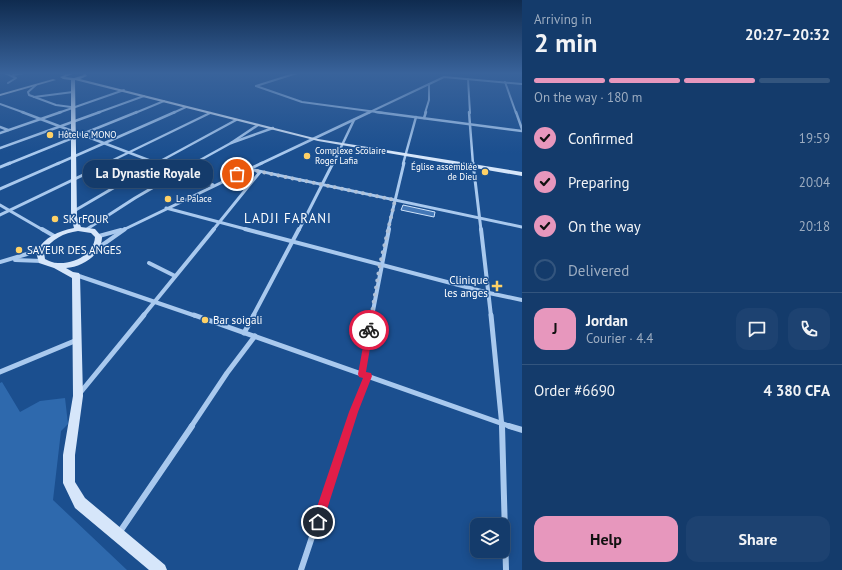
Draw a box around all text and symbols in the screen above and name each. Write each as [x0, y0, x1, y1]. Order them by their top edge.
text: Arriving in [534, 11, 592, 28]
text: 20:27–20:32 [745, 25, 830, 44]
text: 2 min [534, 26, 597, 59]
text: On the way · 180 m [534, 89, 642, 106]
icon: check [534, 127, 556, 149]
place label: Hôtel le MONO [58, 129, 117, 140]
text: Confirmed [568, 129, 633, 148]
marker: Hôtel le MONO [45, 130, 55, 140]
text: 19:59 [799, 130, 830, 147]
place label: Complexe Scolaire Roger Lafia [315, 145, 386, 166]
marker: Complexe Scolaire Roger Lafia [302, 151, 312, 161]
pin [220, 157, 254, 191]
callout: La Dynastie Royale [83, 160, 213, 188]
place label: Église assemblée de Dieu [411, 161, 477, 182]
icon: bag [226, 163, 248, 185]
text: La Dynastie Royale [95, 165, 201, 182]
marker: Église assemblée de Dieu [480, 167, 490, 177]
icon: check [534, 171, 556, 193]
text: Preparing [568, 173, 630, 192]
text: 20:04 [799, 174, 830, 191]
place label: Le Palace [176, 193, 212, 204]
marker: Le Palace [163, 194, 173, 204]
district label: LADJI FARANI [244, 210, 332, 227]
place label: SK rFOUR [63, 212, 109, 226]
marker: SK rFOUR [50, 214, 60, 224]
icon: check [534, 215, 556, 237]
text: On the way [568, 217, 641, 236]
text: 20:18 [799, 218, 830, 235]
place label: SAVEUR DES ANGES [27, 243, 122, 257]
marker: SAVEUR DES ANGES [14, 245, 24, 255]
text: Delivered [568, 261, 629, 280]
place label: Clinique les anges [444, 273, 488, 300]
marker: Clinique les anges [491, 280, 503, 292]
button: chat [736, 308, 778, 350]
button: phone [788, 308, 830, 350]
courier [349, 310, 389, 350]
text: Jordan [586, 311, 628, 330]
place label: Bar soigali [213, 313, 263, 327]
marker: Bar soigali [200, 315, 210, 325]
icon: bike [358, 319, 380, 341]
text: J [552, 319, 558, 338]
text: Courier · 4.4 [586, 330, 653, 347]
text: Order #6690 [534, 381, 615, 400]
text: 4 380 CFA [764, 381, 830, 400]
pin [301, 505, 335, 539]
icon: home [307, 511, 329, 533]
button: Help [534, 516, 678, 562]
button: Share [686, 516, 830, 562]
map controls [470, 518, 510, 558]
button: layers [470, 518, 510, 558]

